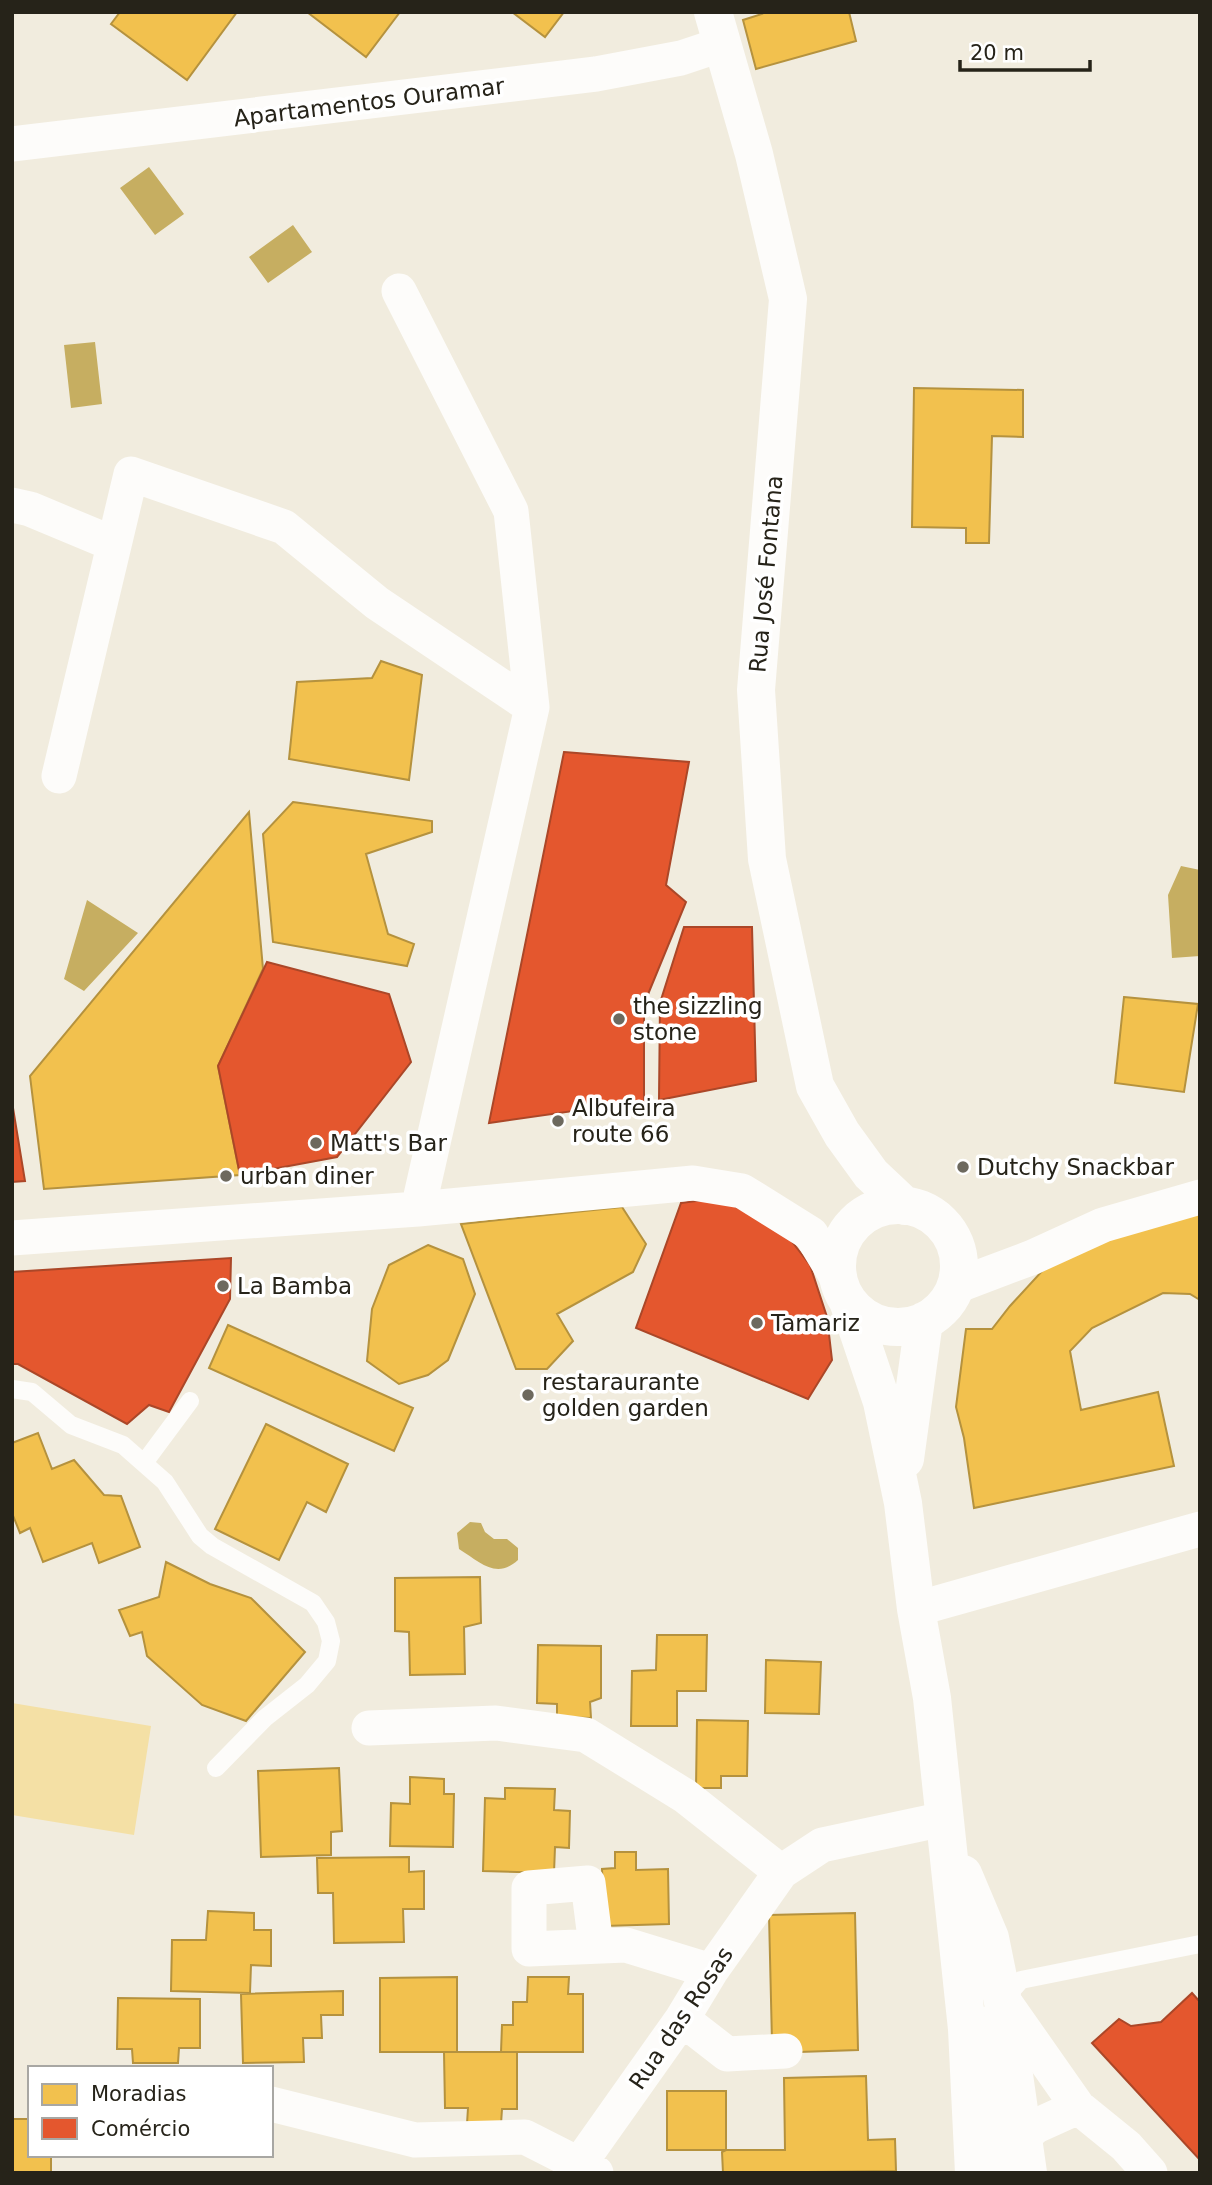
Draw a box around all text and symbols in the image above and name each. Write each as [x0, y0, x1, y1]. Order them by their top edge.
scale bar [960, 28, 1090, 72]
text: 20 m [970, 41, 1024, 65]
street label: Apartamentos Ouramar [232, 72, 506, 132]
street label: Rua José Fontana [744, 474, 788, 674]
place label: the sizzling stone [633, 993, 763, 1045]
marker: the sizzling stone [611, 1011, 627, 1027]
place label: Albufeira route 66 [572, 1095, 676, 1147]
marker: Albufeira route 66 [550, 1113, 566, 1129]
place label: Matt's Bar [330, 1130, 447, 1156]
marker: Matt's Bar [308, 1135, 324, 1151]
place label: Dutchy Snackbar [977, 1154, 1174, 1180]
marker: Dutchy Snackbar [955, 1159, 971, 1175]
place label: urban diner [240, 1163, 374, 1189]
marker: urban diner [218, 1168, 234, 1184]
place label: La Bamba [237, 1273, 352, 1299]
marker: La Bamba [215, 1278, 231, 1294]
place label: Tamariz [770, 1310, 860, 1336]
marker: Tamariz [749, 1315, 765, 1331]
place label: restaraurante golden garden [542, 1369, 709, 1421]
marker: restaraurante golden garden [520, 1387, 536, 1403]
street label: Rua das Rosas [624, 1942, 738, 2094]
legend [28, 2066, 273, 2157]
text: Moradias [91, 2082, 186, 2106]
text: Comércio [91, 2117, 190, 2141]

